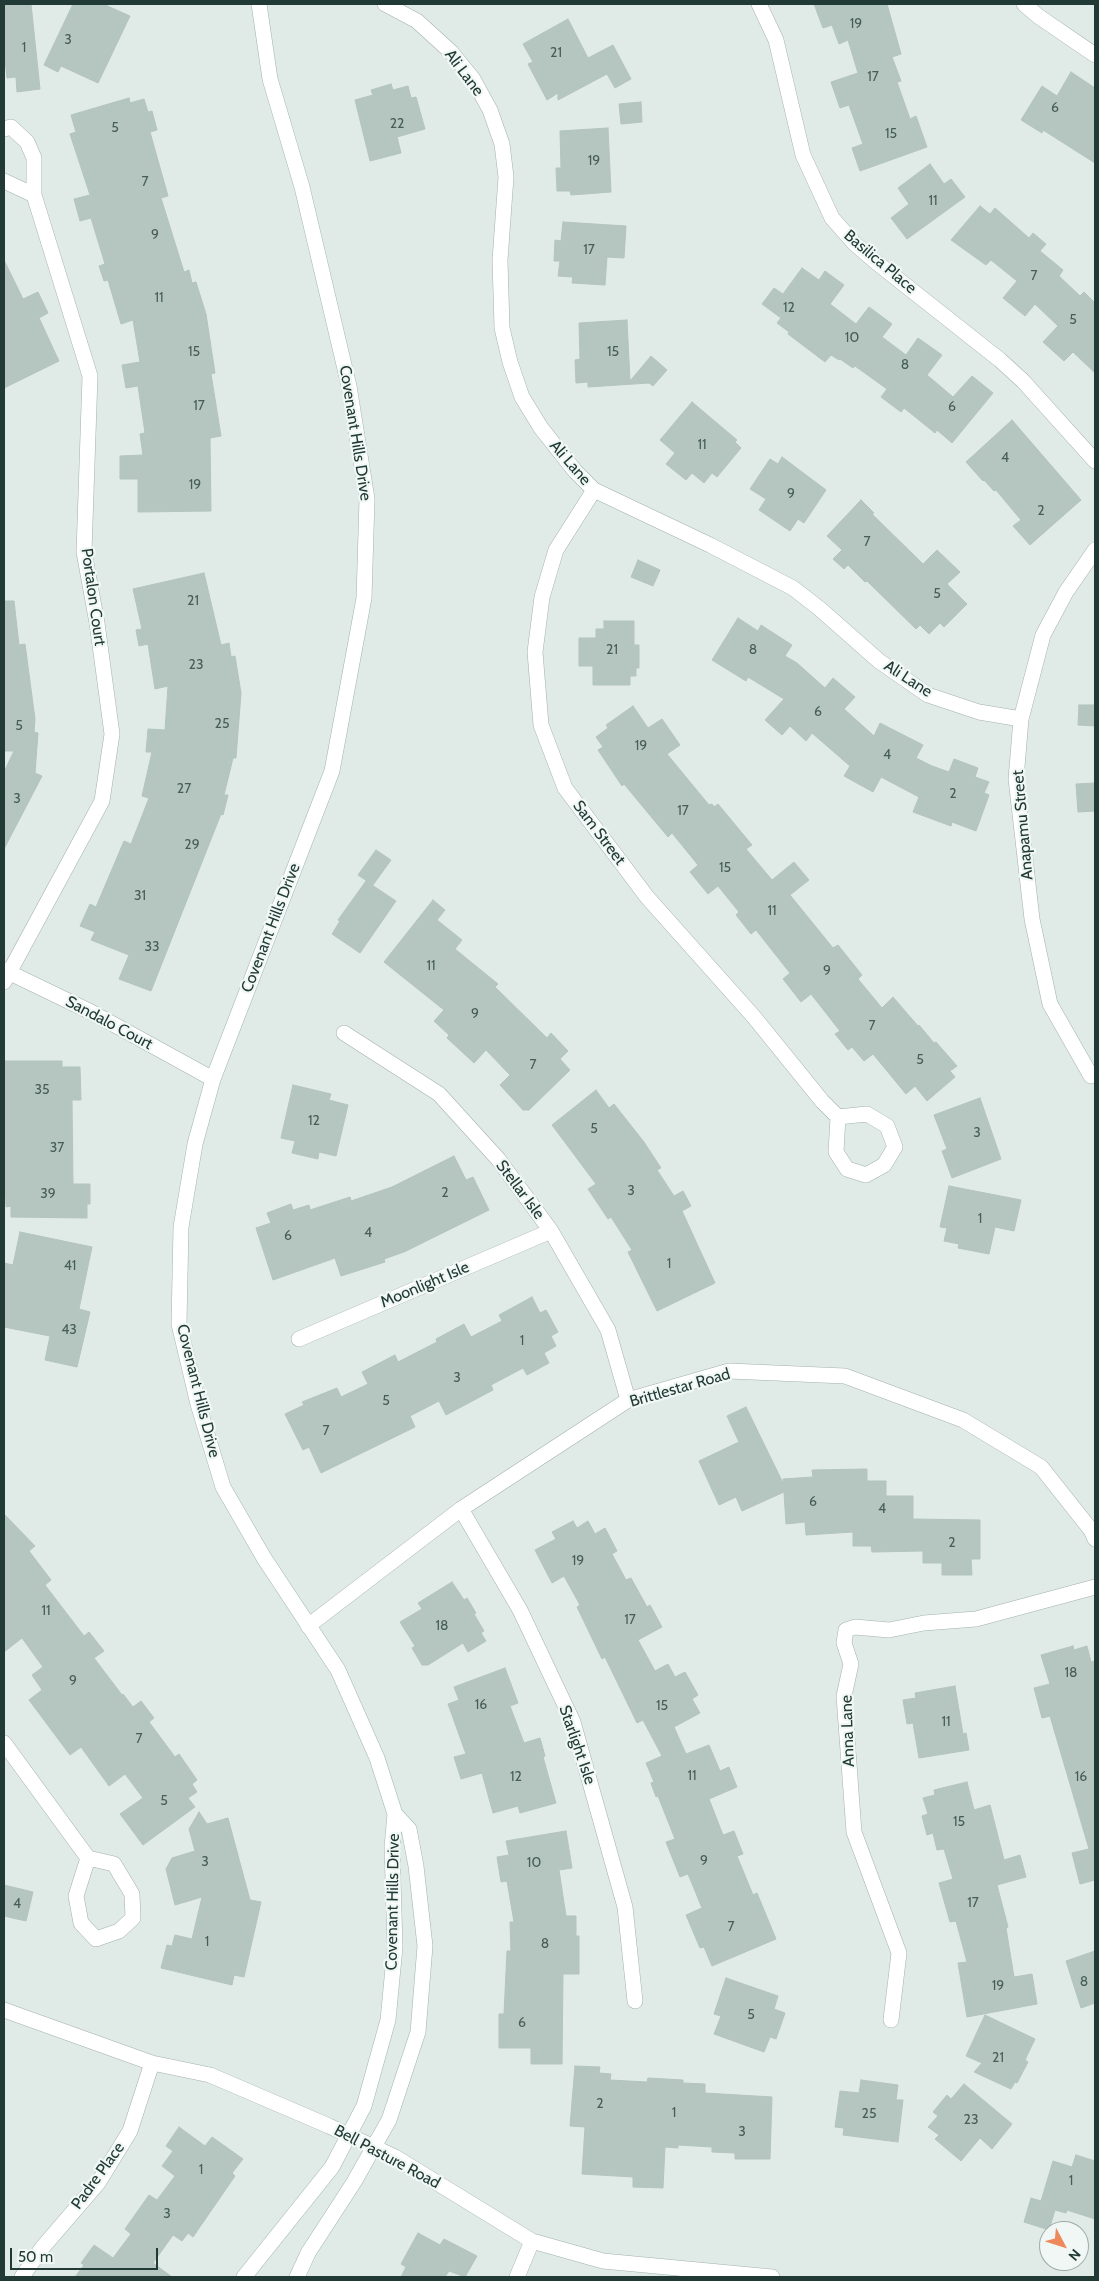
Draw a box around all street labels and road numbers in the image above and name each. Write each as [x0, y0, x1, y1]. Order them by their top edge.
street label: Ali Lane [440, 46, 488, 100]
street label: Basilica Place [840, 226, 920, 298]
street label: Covenant Hills Drive [335, 364, 375, 502]
street label: Ali Lane [545, 437, 595, 489]
street label: Portalon Court [77, 547, 109, 647]
street label: Ali Lane [880, 656, 936, 702]
street label: Anapamu Street [1009, 769, 1037, 881]
street label: Sam Street [569, 797, 629, 869]
street label: Covenant Hills Drive [238, 861, 304, 995]
street label: Sandalo Court [62, 992, 156, 1054]
street label: Stellar Isle [492, 1157, 548, 1223]
street label: Moonlight Isle [378, 1258, 472, 1312]
street label: Covenant Hills Drive [172, 1322, 224, 1460]
street label: Brittlestar Road [628, 1364, 732, 1412]
street label: Anna Lane [837, 1695, 859, 1767]
street label: Starlight Isle [555, 1703, 599, 1787]
street label: Covenant Hills Drive [382, 1833, 404, 1971]
street label: Bell Pasture Road [331, 2121, 443, 2193]
street label: Padre Place [67, 2139, 129, 2213]

